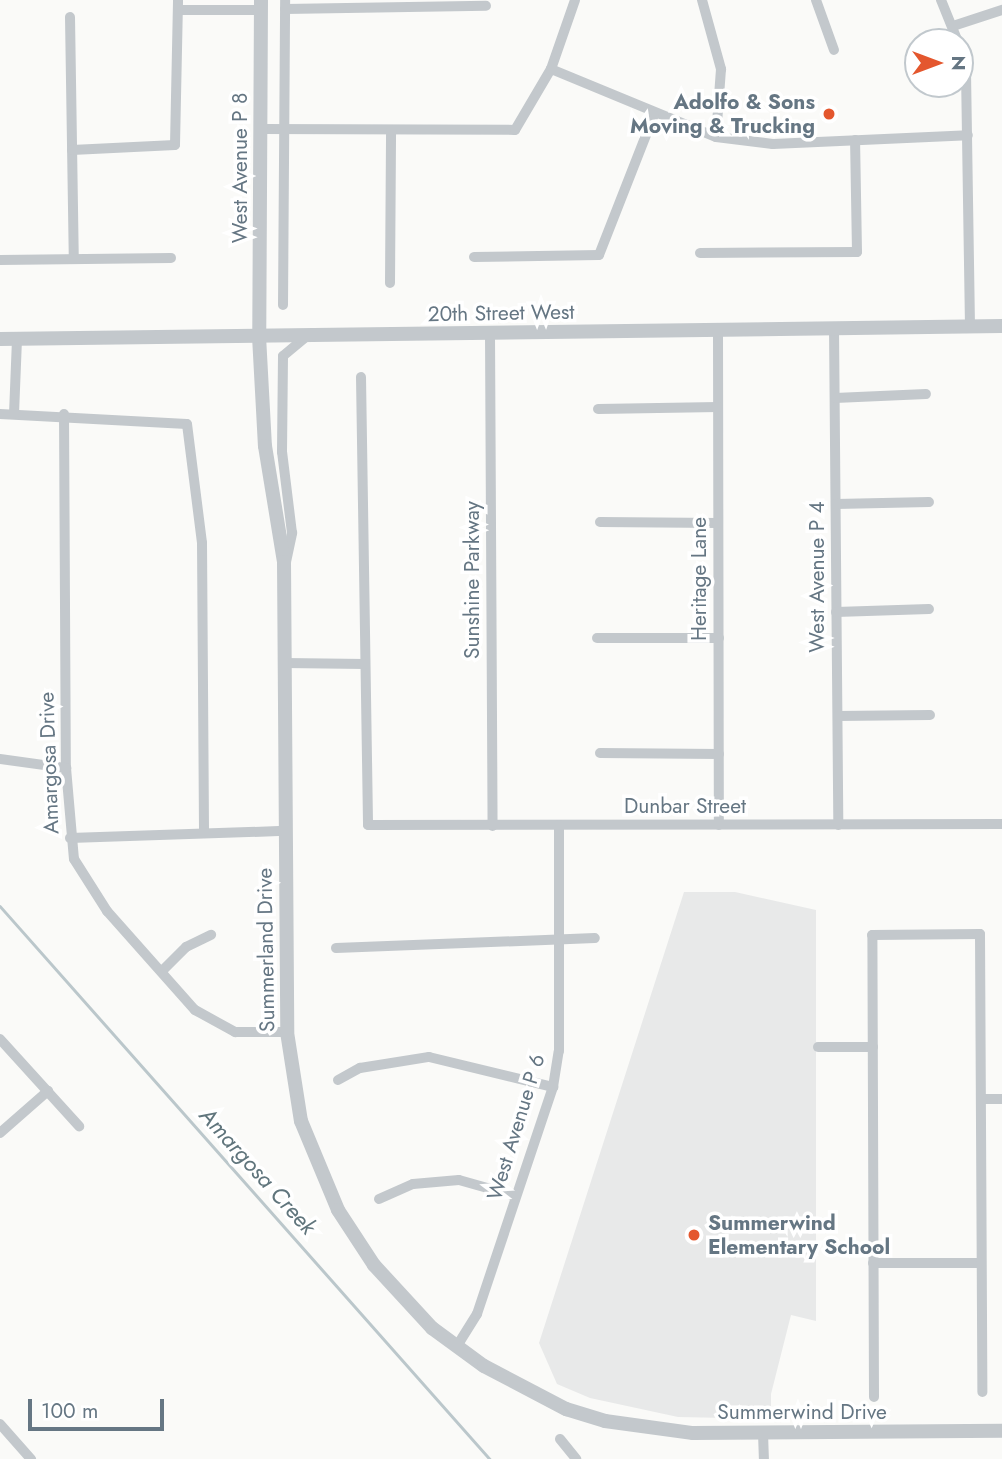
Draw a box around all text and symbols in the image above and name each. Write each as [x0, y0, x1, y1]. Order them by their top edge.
north arrow [904, 28, 974, 98]
text: N [945, 55, 972, 71]
place label: Adolfo & Sons Moving & Trucking [630, 89, 815, 139]
street label: West Avenue P 8 [227, 93, 253, 243]
marker: Adolfo & Sons Moving & Trucking [821, 106, 837, 122]
street label: 20th Street West [427, 299, 575, 327]
street label: Sunshine Parkway [459, 501, 485, 659]
street label: West Avenue P 4 [804, 501, 830, 653]
street label: Heritage Lane [686, 517, 712, 641]
street label: Amargosa Drive [34, 691, 64, 835]
street label: Dunbar Street [624, 793, 746, 819]
street label: Summerland Drive [252, 868, 280, 1032]
street label: West Avenue P 6 [482, 1051, 550, 1203]
water label: Amargosa Creek [194, 1102, 322, 1240]
place label: Summerwind Elementary School [708, 1210, 890, 1260]
marker: Summerwind Elementary School [686, 1227, 702, 1243]
scale bar [32, 1386, 168, 1430]
text: 100 m [41, 1396, 98, 1426]
street label: Summerwind Drive [717, 1399, 887, 1425]

